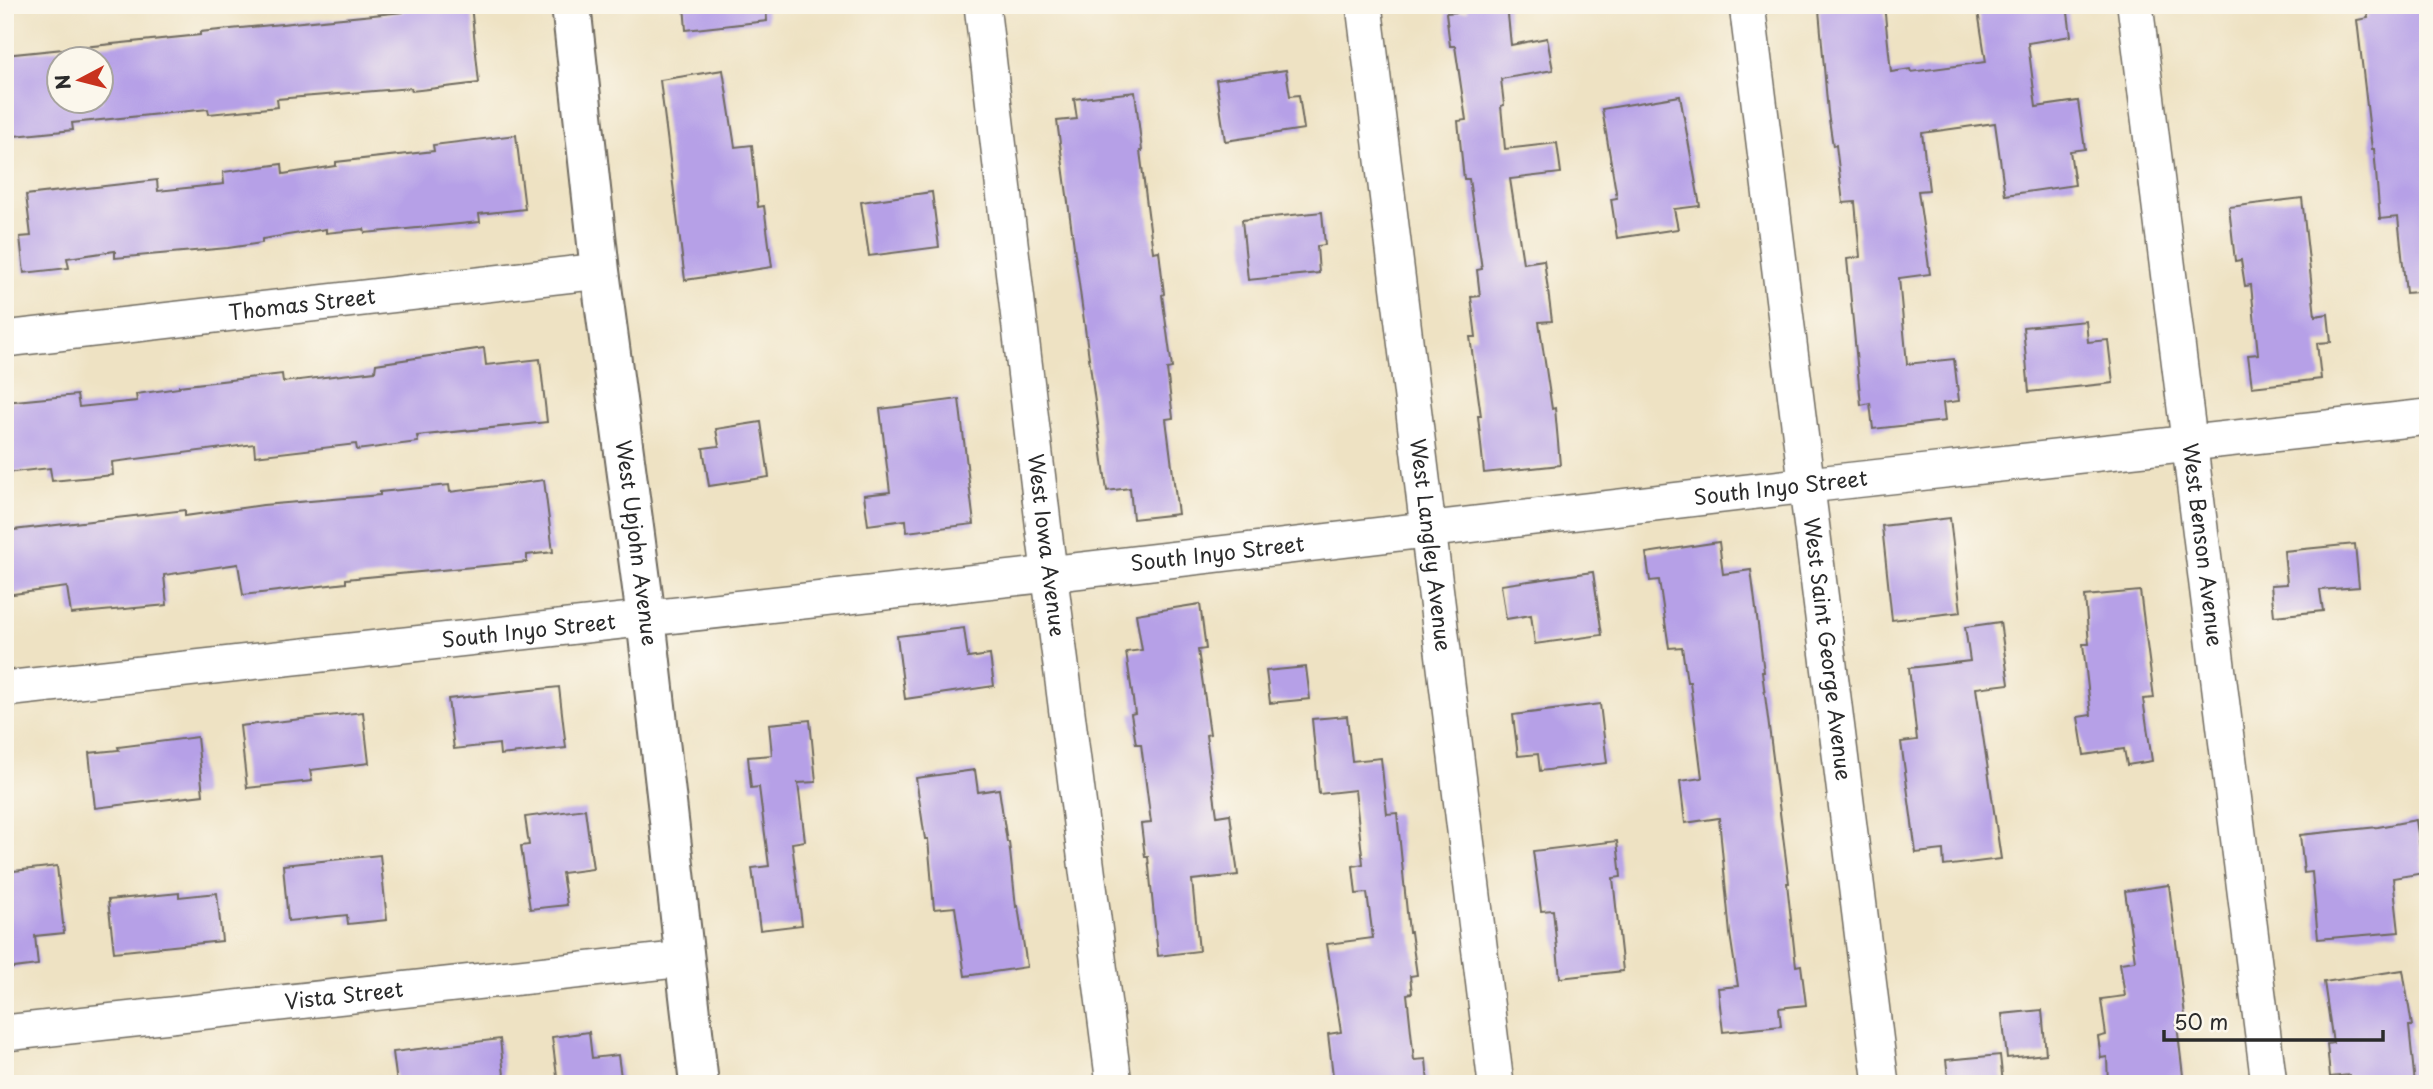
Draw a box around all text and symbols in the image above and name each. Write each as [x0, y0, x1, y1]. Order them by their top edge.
north arrow [46, 46, 116, 116]
text: N [47, 73, 77, 91]
street label: Thomas Street [227, 279, 377, 327]
street label: West Langley Avenue [1403, 436, 1461, 653]
street label: West Upjohn Avenue [609, 438, 667, 647]
street label: West Benson Avenue [2176, 441, 2233, 648]
street label: West Iowa Avenue [1021, 452, 1075, 638]
street label: South Inyo Street [1692, 461, 1869, 512]
street label: West Saint George Avenue [1797, 515, 1861, 782]
street label: South Inyo Street [1129, 526, 1306, 578]
street label: South Inyo Street [440, 604, 617, 655]
street label: Vista Street [283, 972, 405, 1016]
scale bar [2164, 998, 2382, 1042]
text: 50 m [2174, 1005, 2228, 1037]

